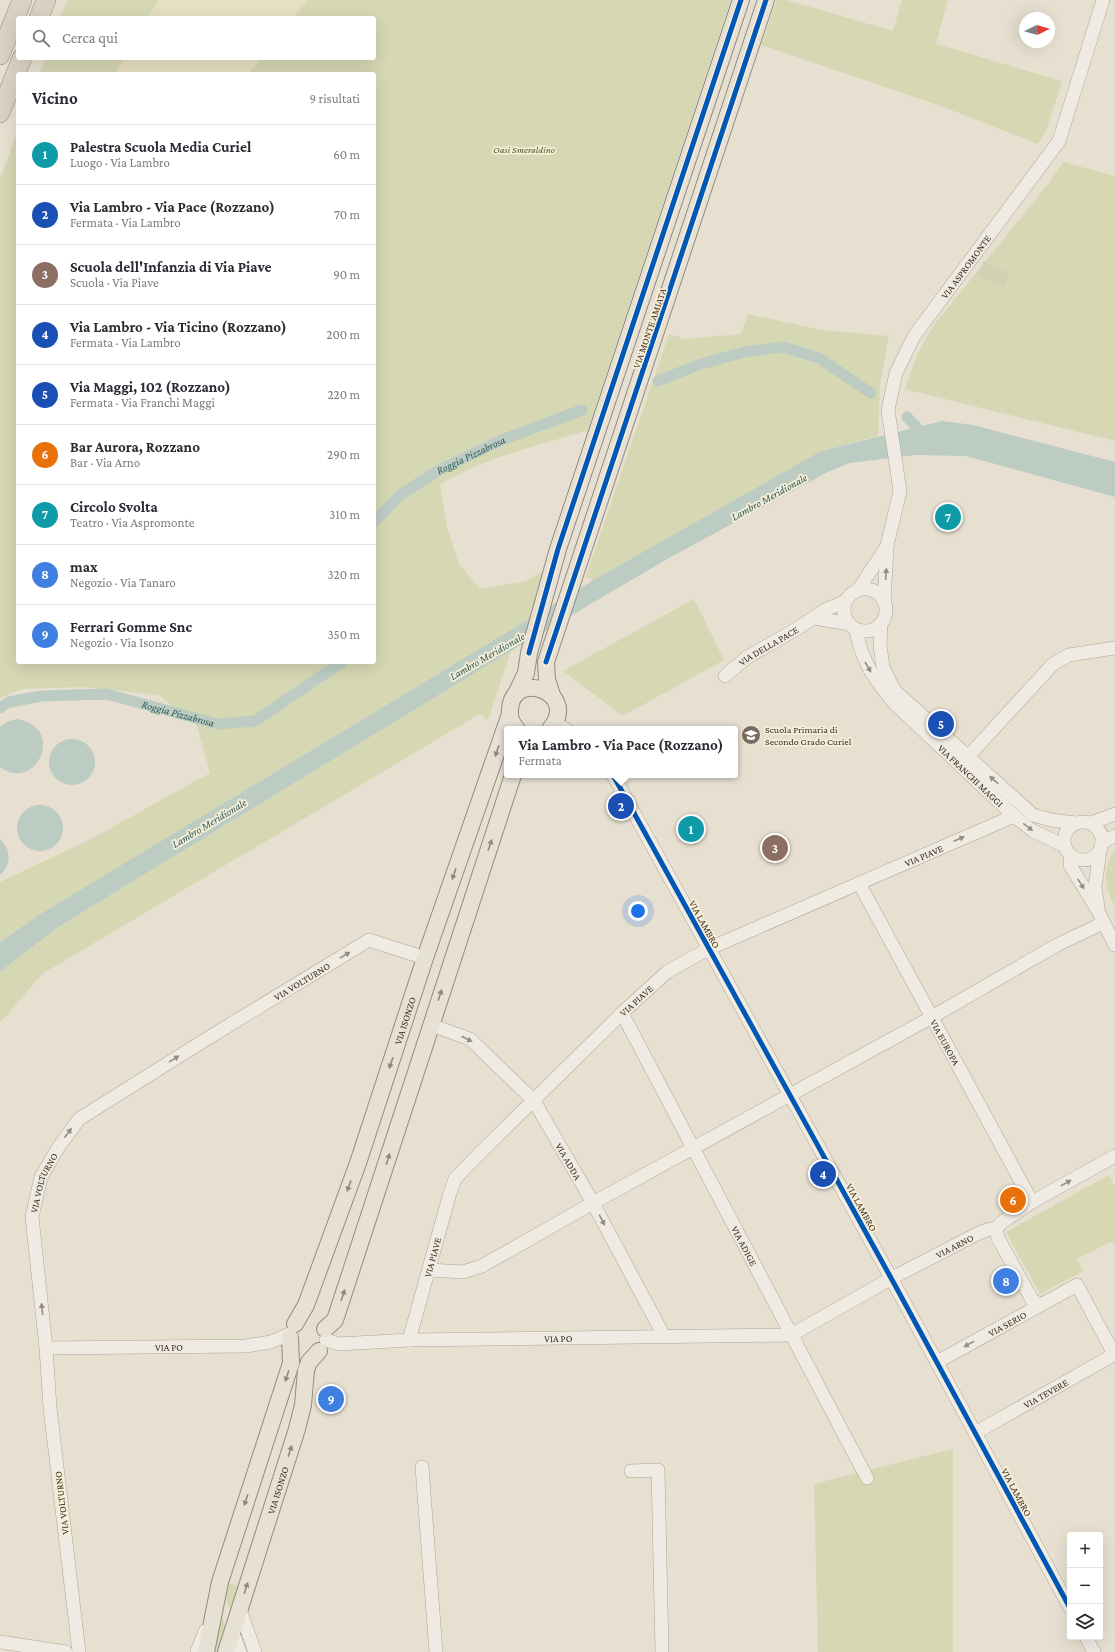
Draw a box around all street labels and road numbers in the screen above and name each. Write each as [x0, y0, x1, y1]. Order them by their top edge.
street label: VIA ASPROMONTE [939, 233, 994, 301]
street label: VIA MONTE AMIATA [631, 286, 668, 370]
street label: VIA DELLA PACE [736, 624, 801, 668]
street label: VIA FRANCHI MAGGI [936, 742, 1006, 809]
street label: VIA PIAVE [903, 842, 945, 869]
street label: VIA LAMBRO [687, 898, 722, 950]
street label: VIA VOLTURNO [272, 960, 332, 1003]
street label: VIA PIAVE [618, 982, 656, 1018]
street label: VIA ISONZO [392, 995, 418, 1046]
street label: VIA EUROPA [928, 1017, 962, 1068]
street label: VIA ADDA [553, 1141, 584, 1182]
street label: VIA VOLTURNO [28, 1151, 60, 1214]
street label: VIA LAMBRO [844, 1181, 879, 1233]
street label: VIA ADIGE [729, 1224, 759, 1268]
street label: VIA ARNO [934, 1232, 976, 1260]
street label: VIA PIAVE [422, 1236, 444, 1279]
street label: VIA SERIO [986, 1309, 1029, 1339]
street label: VIA PO [544, 1333, 573, 1344]
street label: VIA PO [155, 1342, 183, 1353]
street label: VIA TEVERE [1022, 1376, 1070, 1411]
street label: VIA ISONZO [265, 1465, 291, 1515]
street label: VIA LAMBRO [999, 1466, 1034, 1518]
street label: VIA VOLTURNO [52, 1470, 71, 1535]

